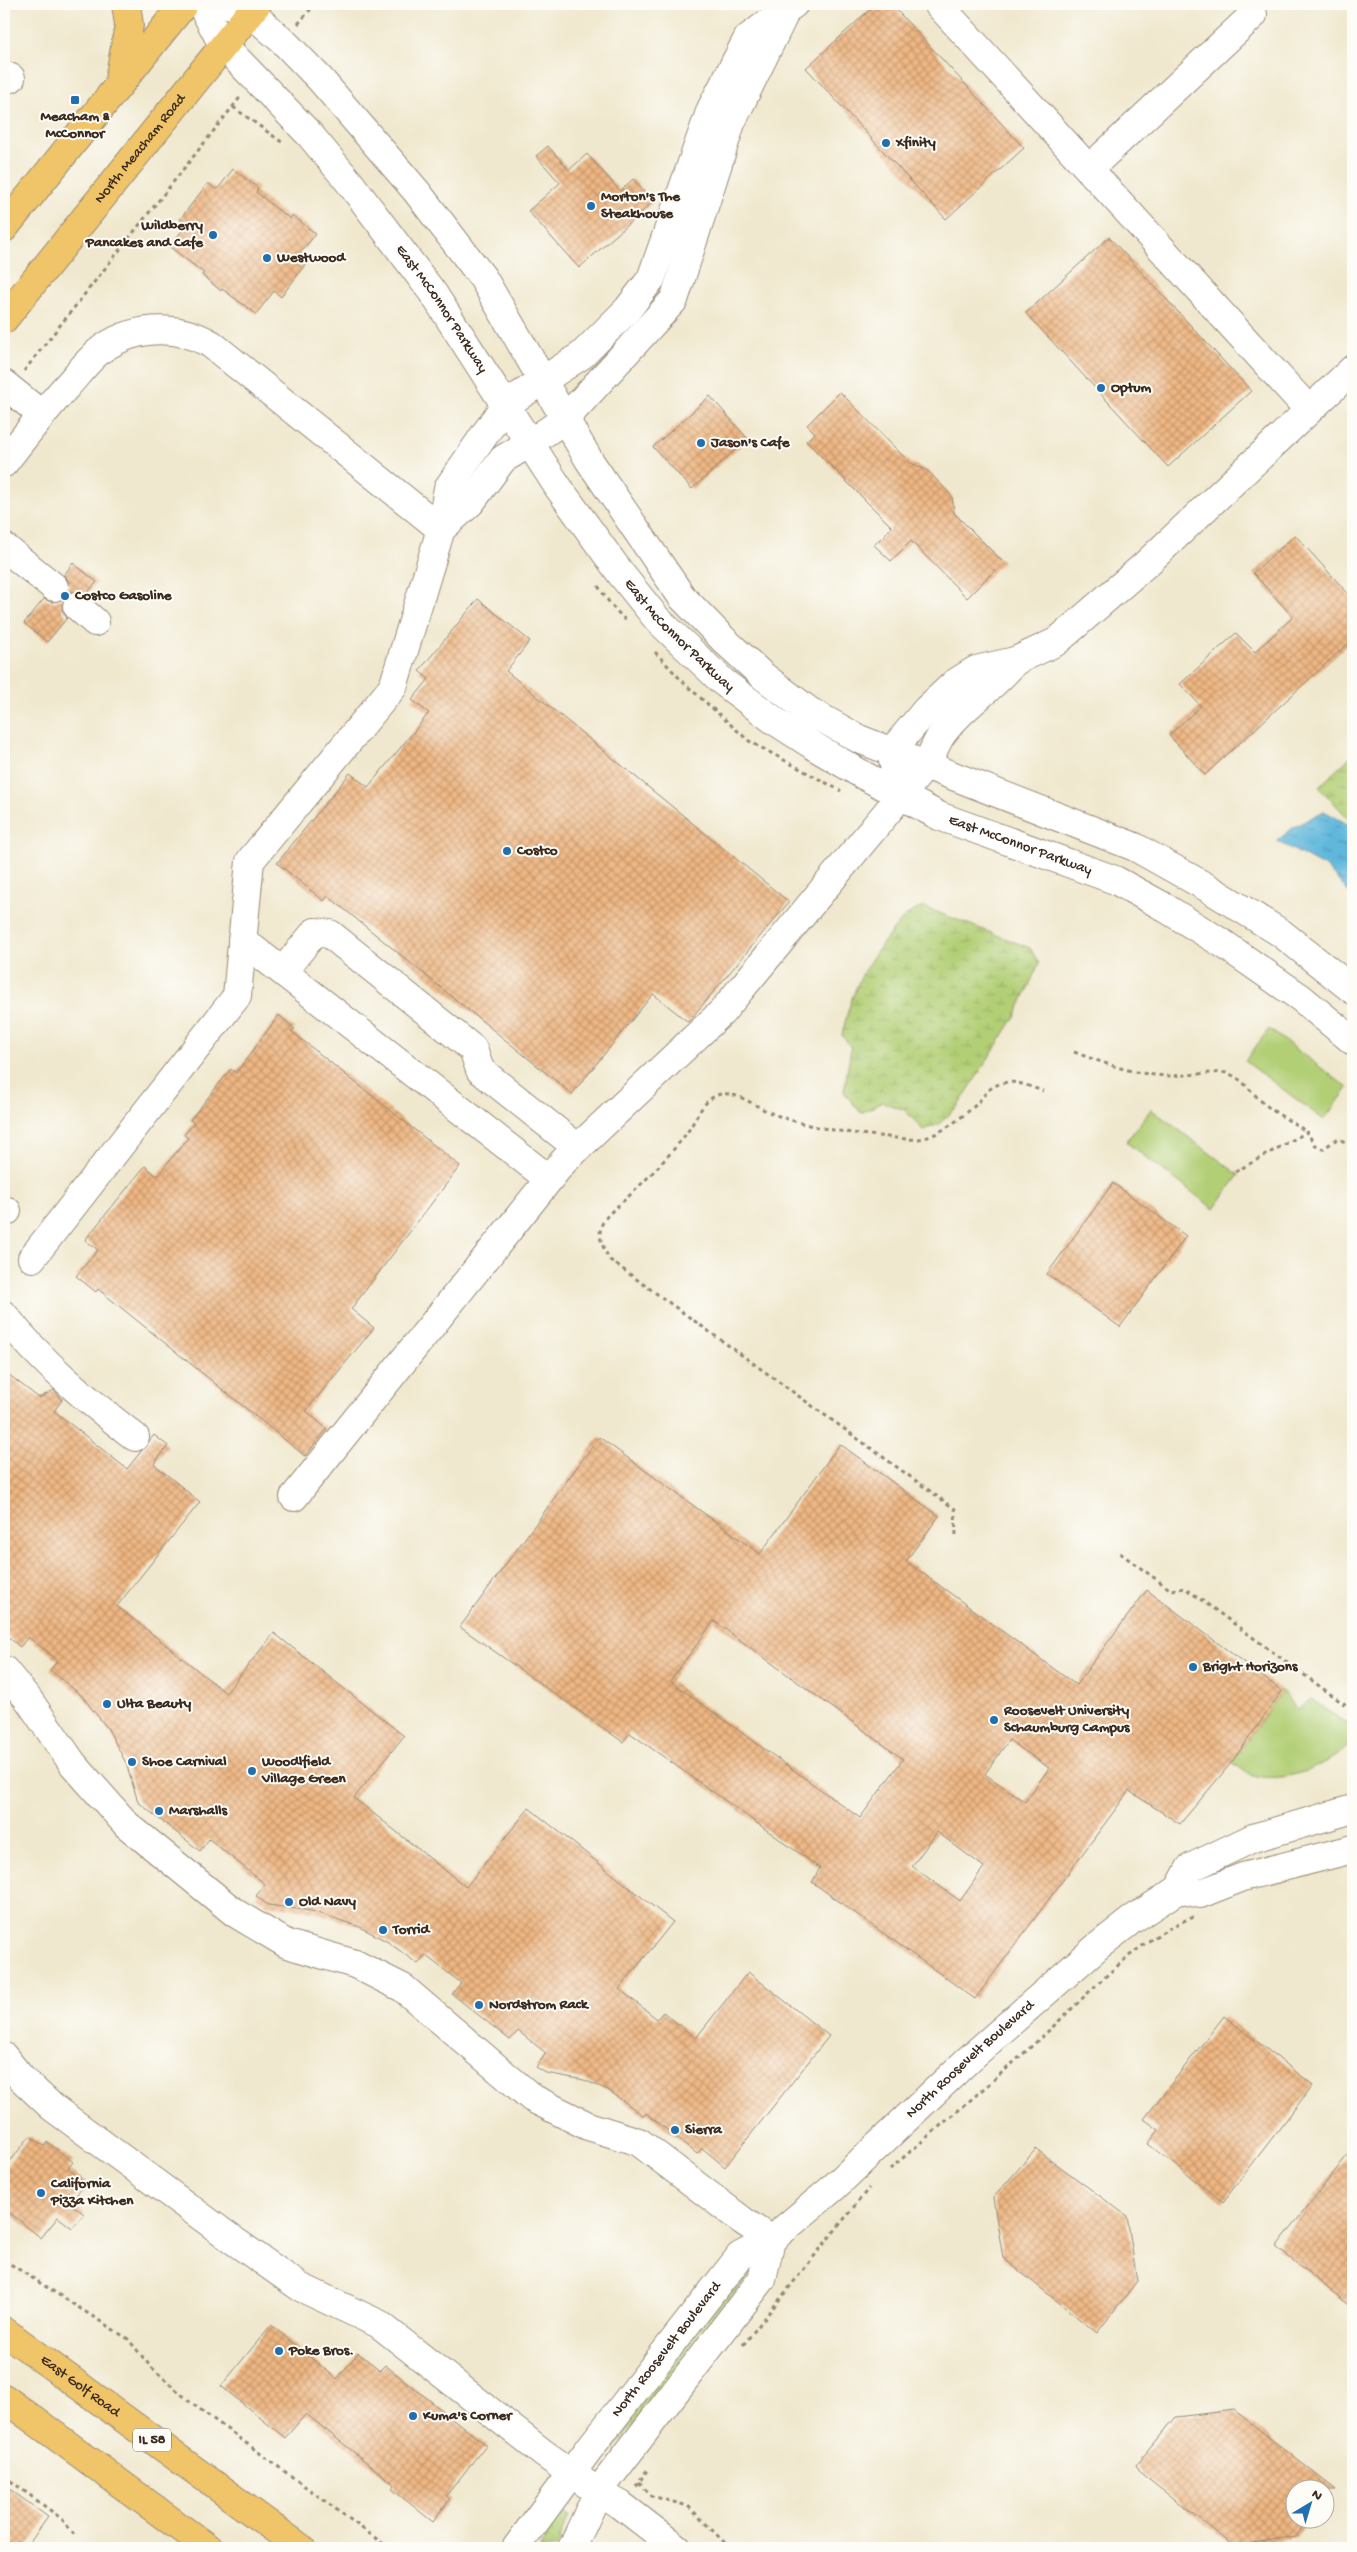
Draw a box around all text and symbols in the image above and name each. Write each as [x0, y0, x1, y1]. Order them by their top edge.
street label: North Meacham Road [91, 90, 191, 208]
marker: Meacham & McConnor [69, 94, 81, 106]
place label: Meacham & McConnor [40, 108, 111, 143]
place label: Xfinity [895, 134, 936, 152]
marker: Xfinity [880, 137, 892, 149]
place label: Morton's The Steakhouse [601, 188, 681, 223]
marker: Morton's The Steakhouse [585, 200, 597, 212]
place label: Wildberry Pancakes and Cafe [85, 217, 204, 252]
marker: Wildberry Pancakes and Cafe [207, 229, 219, 241]
street label: East McConnor Parkway [391, 242, 492, 377]
place label: Westwood [276, 249, 347, 267]
marker: Westwood [261, 252, 273, 264]
place label: Optum [1111, 379, 1152, 397]
marker: Optum [1095, 382, 1107, 394]
place label: Jason's Cafe [710, 434, 791, 452]
marker: Jason's Cafe [695, 437, 707, 449]
street label: East McConnor Parkway [620, 576, 738, 697]
place label: Costco Gasoline [74, 587, 173, 605]
marker: Costco Gasoline [59, 590, 71, 602]
street label: East McConnor Parkway [946, 811, 1095, 880]
place label: Costco [516, 842, 558, 860]
marker: Costco [501, 845, 513, 857]
place label: Bright Horizons [1202, 1658, 1299, 1676]
marker: Bright Horizons [1187, 1661, 1199, 1673]
place label: Ulta Beauty [117, 1695, 192, 1713]
marker: Ulta Beauty [101, 1698, 113, 1710]
place label: Roosevelt University Schaumburg Campus [1003, 1702, 1131, 1737]
marker: Roosevelt University Schaumburg Campus [988, 1714, 1000, 1726]
place label: Shoe Carnival [142, 1753, 227, 1771]
place label: Woodlfield Village Green [261, 1753, 347, 1788]
marker: Shoe Carnival [126, 1756, 138, 1768]
marker: Woodlfield Village Green [246, 1765, 258, 1777]
place label: Marshalls [169, 1802, 229, 1820]
marker: Marshalls [153, 1805, 165, 1817]
place label: Old Navy [299, 1893, 356, 1911]
marker: Old Navy [283, 1896, 295, 1908]
place label: Torrid [392, 1921, 431, 1939]
marker: Torrid [377, 1924, 389, 1936]
place label: Nordstrom Rack [489, 1996, 590, 2014]
street label: North Roosevelt Boulevard [903, 1996, 1039, 2123]
marker: Nordstrom Rack [473, 1999, 485, 2011]
place label: Sierra [685, 2121, 723, 2139]
marker: Sierra [669, 2124, 681, 2136]
place label: California Pizza Kitchen [50, 2175, 134, 2210]
marker: California Pizza Kitchen [35, 2187, 47, 2199]
street label: North Roosevelt Boulevard [608, 2277, 726, 2421]
place label: Poke Bros. [288, 2342, 354, 2360]
marker: Poke Bros. [273, 2345, 285, 2357]
street label: East Golf Road [36, 2351, 124, 2422]
place label: Kuma's Corner [422, 2407, 513, 2425]
marker: Kuma's Corner [407, 2410, 419, 2422]
road number: IL 58 [133, 2428, 171, 2452]
north arrow [1284, 2480, 1334, 2530]
text: N [1308, 2486, 1325, 2505]

